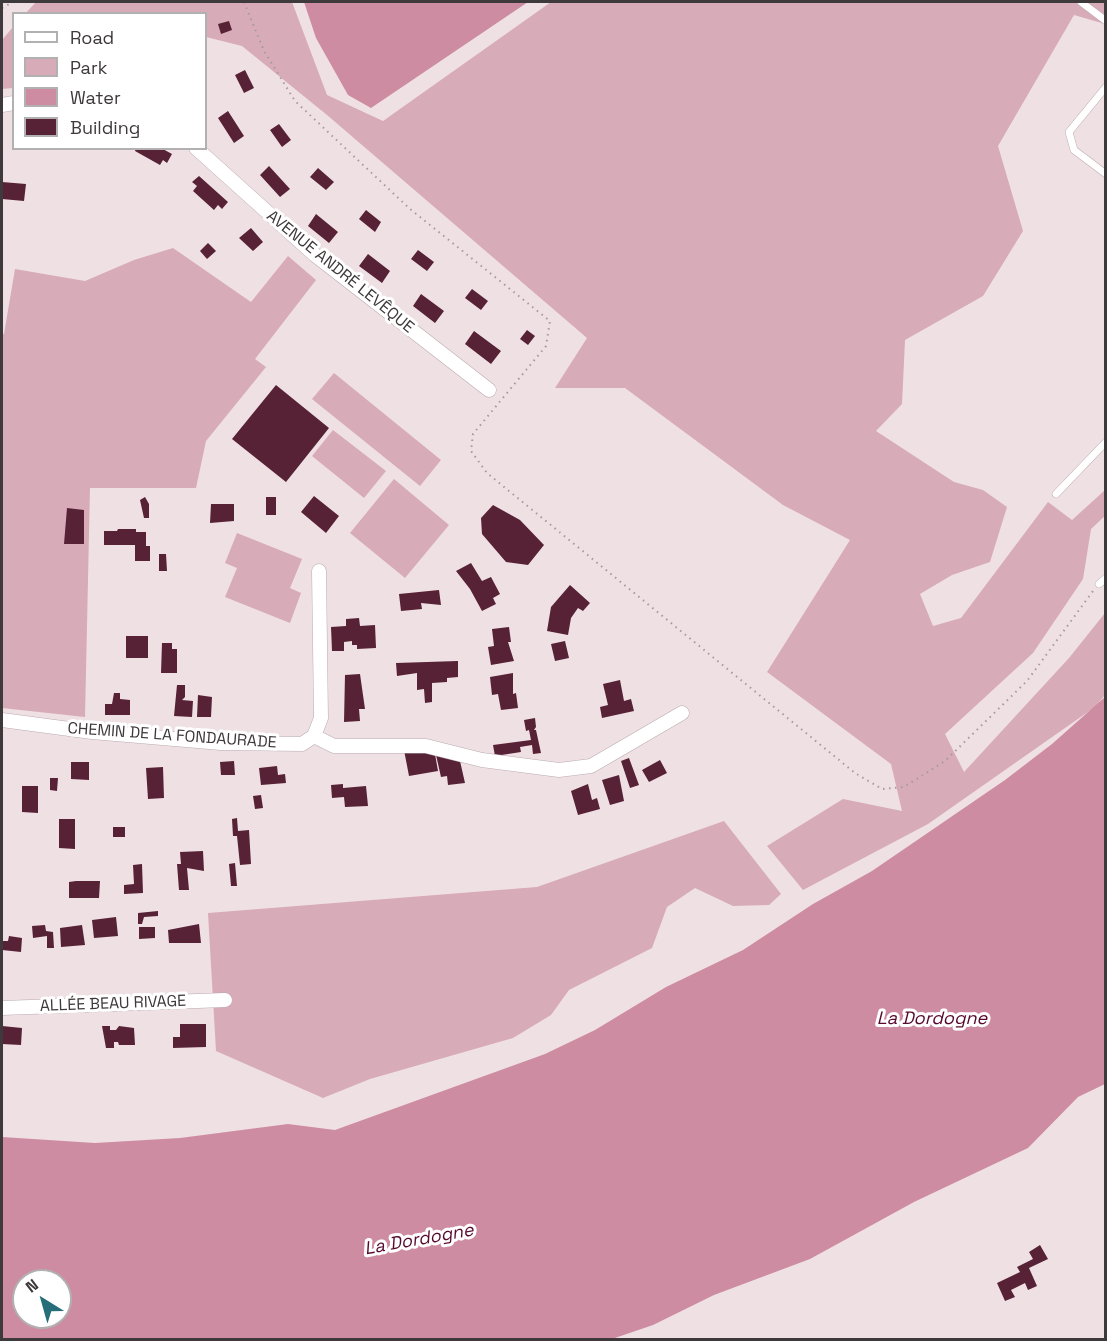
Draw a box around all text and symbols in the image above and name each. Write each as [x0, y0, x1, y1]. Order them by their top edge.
legend [12, 12, 207, 150]
text: Road [70, 26, 114, 49]
text: Park [70, 56, 107, 79]
text: Water [70, 86, 121, 109]
text: Building [70, 116, 140, 139]
street label: AVENUE ANDRÉ LEVÊQUE [262, 207, 418, 337]
street label: CHEMIN DE LA FONDAURADE [67, 719, 277, 753]
street label: ALLÉE BEAU RIVAGE [39, 992, 187, 1016]
water label: La Dordogne [877, 1008, 987, 1030]
water label: La Dordogne [363, 1220, 475, 1260]
north arrow [12, 1269, 72, 1329]
text: N [21, 1274, 43, 1297]

